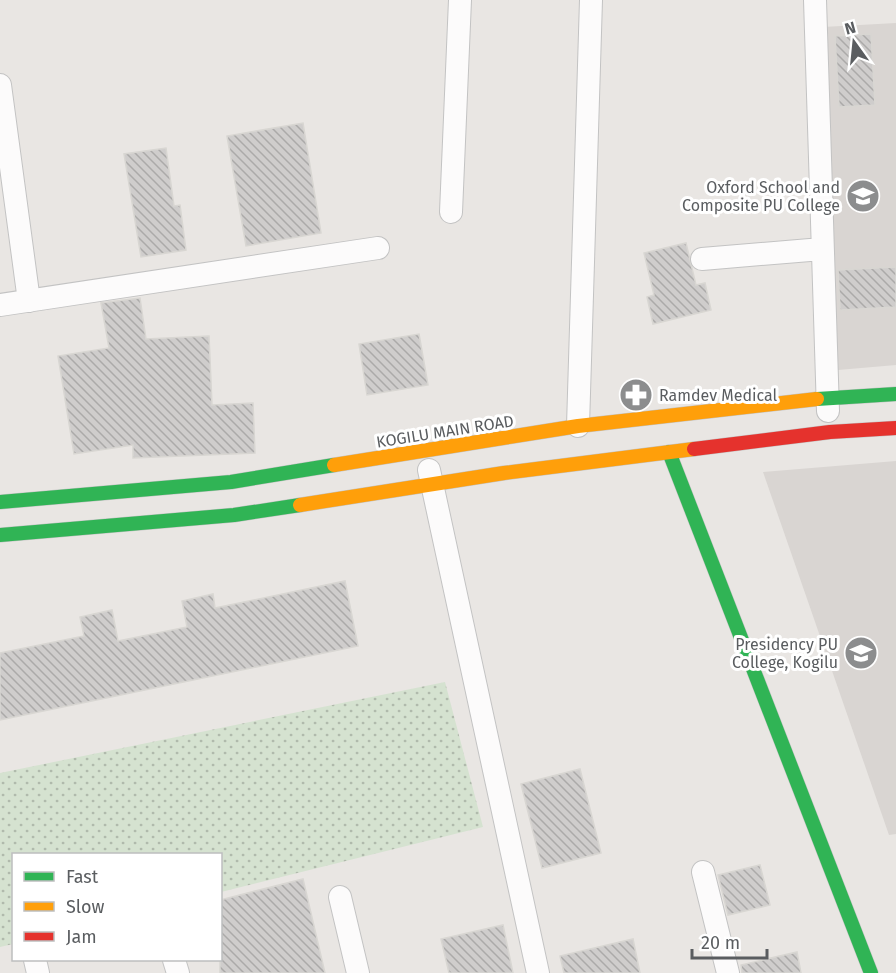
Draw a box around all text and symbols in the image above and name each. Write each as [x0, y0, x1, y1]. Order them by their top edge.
north arrow [824, 12, 884, 72]
text: N [843, 17, 858, 39]
place label: Oxford School and Composite PU College [682, 178, 840, 215]
school or university icon: Oxford School and Composite PU College [845, 178, 881, 214]
pharmacy icon: Ramdev Medical [618, 377, 654, 413]
place label: Ramdev Medical [659, 386, 778, 405]
street label: KOGILU MAIN ROAD [375, 411, 515, 452]
place label: Presidency PU College, Kogilu [732, 635, 838, 672]
school or university icon: Presidency PU College, Kogilu [843, 635, 879, 671]
legend [12, 853, 222, 961]
text: Fast [66, 866, 99, 888]
text: Slow [66, 896, 105, 918]
scale bar [692, 922, 767, 960]
text: Jam [66, 926, 97, 948]
text: 20 m [701, 932, 740, 954]

